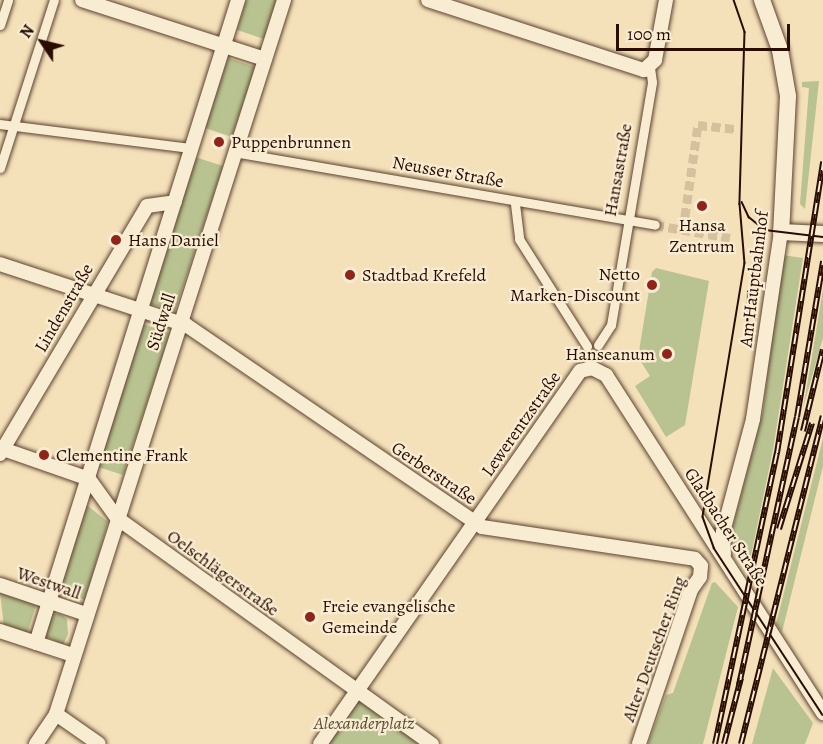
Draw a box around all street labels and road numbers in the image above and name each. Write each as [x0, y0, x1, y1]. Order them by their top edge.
street label: Hansastraße [599, 122, 637, 218]
street label: Neusser Straße [391, 152, 505, 192]
street label: Am Hauptbahnhof [735, 210, 773, 348]
street label: Lindenstraße [30, 260, 98, 356]
street label: Südwall [142, 291, 180, 353]
street label: Lewerentzstraße [477, 367, 565, 481]
street label: Gerberstraße [387, 437, 481, 509]
street label: Gladbacher Straße [680, 464, 772, 590]
street label: Oelschlägerstraße [163, 525, 283, 621]
street label: Westwall [14, 562, 84, 604]
street label: Alter Deutscher Ring [618, 573, 690, 725]

